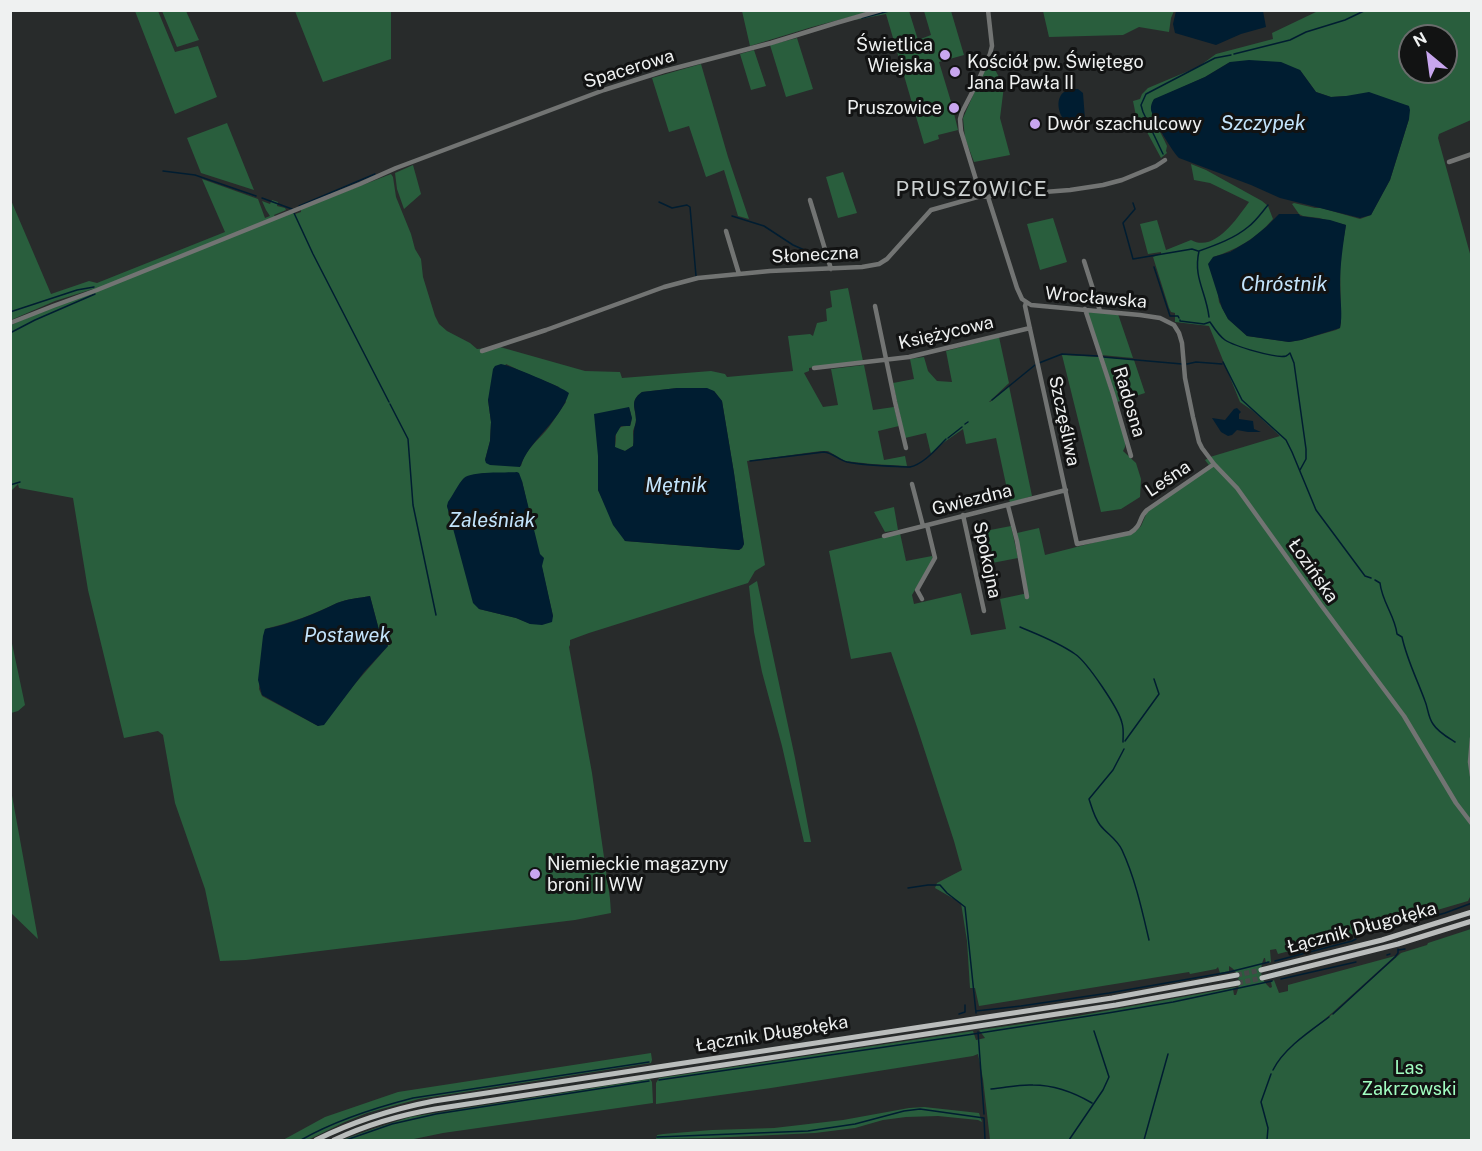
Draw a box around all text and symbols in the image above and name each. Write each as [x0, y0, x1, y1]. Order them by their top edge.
north arrow [1398, 24, 1458, 84]
text: N [1410, 28, 1430, 51]
place label: Świetlica Wiejska [856, 34, 933, 76]
street label: Spacerowa [581, 45, 677, 93]
marker: Świetlica Wiejska [938, 48, 952, 62]
place label: Kościół pw. Świętego Jana Pawła II [967, 51, 1144, 94]
marker: Kościół pw. Świętego Jana Pawła II [948, 65, 962, 79]
place label: Pruszowice [847, 97, 942, 119]
marker: Pruszowice [947, 101, 961, 115]
water label: Szczypek [1221, 112, 1305, 136]
place label: Dwór szachulcowy [1047, 113, 1202, 135]
marker: Dwór szachulcowy [1028, 117, 1042, 131]
district label: PRUSZOWICE [896, 177, 1048, 203]
street label: Słoneczna [771, 242, 859, 268]
water label: Chróstnik [1241, 273, 1327, 297]
street label: Wrocławska [1044, 283, 1148, 313]
street label: Księżycowa [896, 312, 996, 354]
street label: Radosna [1108, 364, 1150, 440]
street label: Szczęśliwa [1044, 374, 1084, 468]
street label: Leśna [1141, 456, 1195, 502]
water label: Mętnik [645, 474, 707, 498]
street label: Gwiezdna [930, 480, 1014, 520]
water label: Zaleśniak [449, 509, 535, 533]
street label: Spokojna [968, 520, 1006, 600]
street label: Łozińska [1283, 535, 1343, 607]
water label: Postawek [304, 624, 390, 648]
place label: Niemieckie magazyny broni II WW [547, 853, 728, 896]
marker: Niemieckie magazyny broni II WW [528, 867, 542, 881]
street label: Łącznik Długołęka [1285, 898, 1439, 958]
street label: Łącznik Długołęka [694, 1011, 850, 1057]
park label: Las Zakrzowski [1362, 1057, 1456, 1100]

